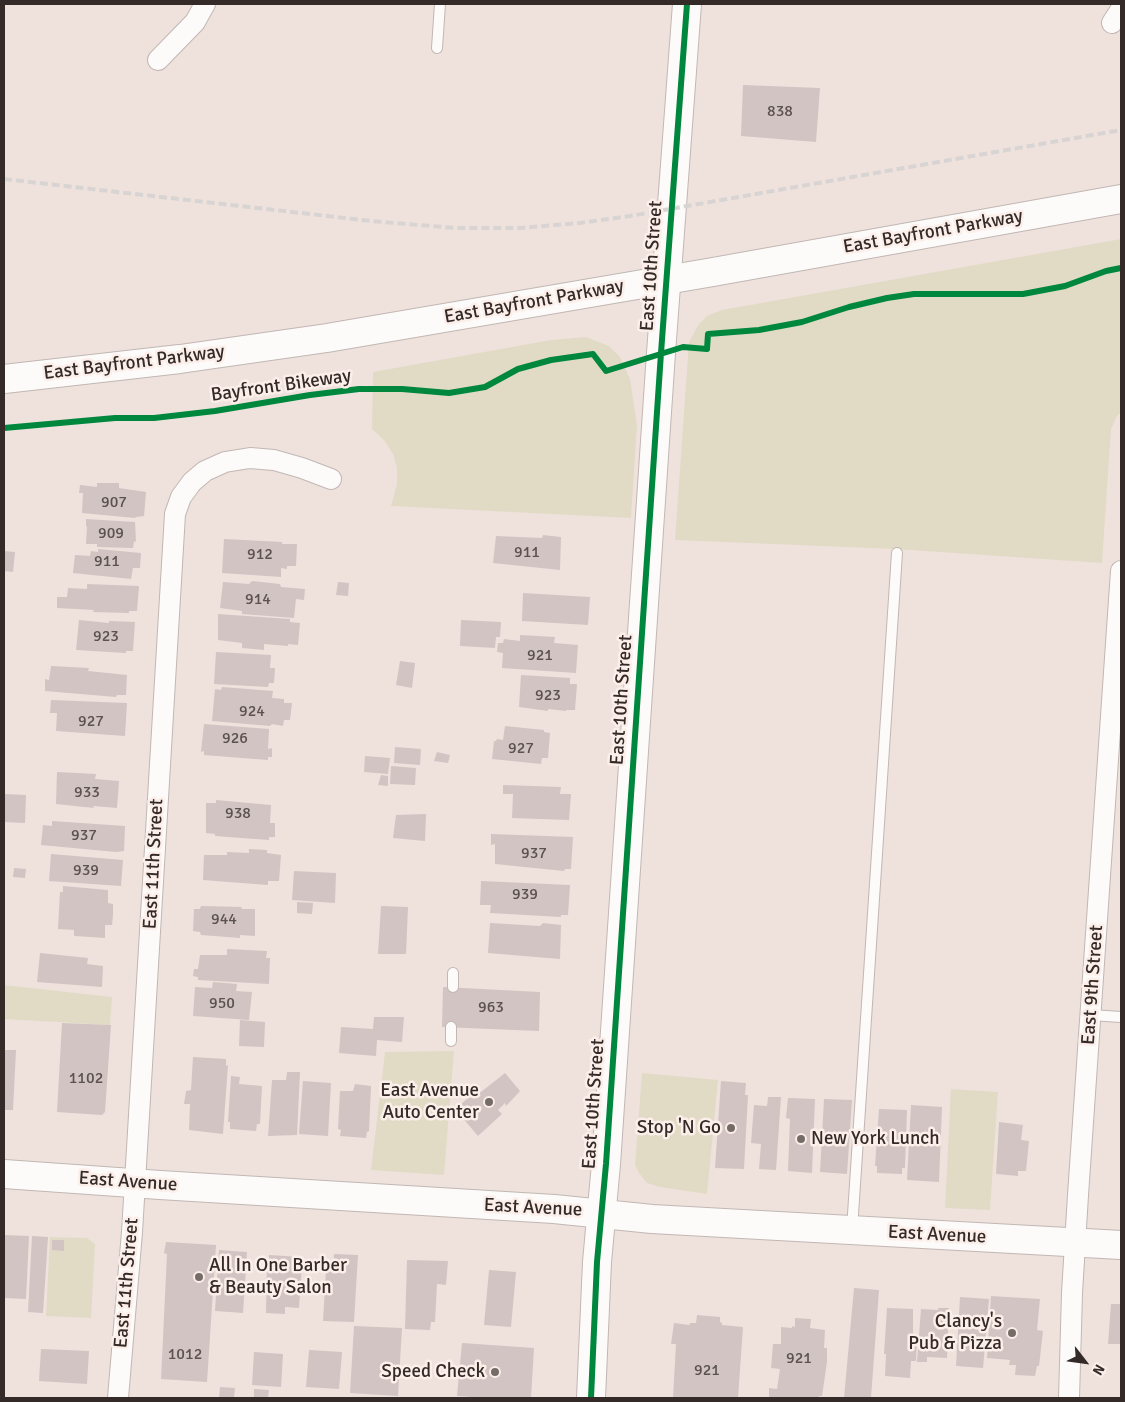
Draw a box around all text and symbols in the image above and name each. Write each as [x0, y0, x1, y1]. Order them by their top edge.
house number: 838 [767, 102, 793, 122]
street label: East 10th Street [636, 200, 668, 332]
street label: East Bayfront Parkway [841, 205, 1025, 259]
street label: East Bayfront Parkway [442, 275, 626, 329]
street label: East Bayfront Parkway [42, 341, 226, 385]
street label: Bayfront Bikeway [209, 365, 353, 407]
house number: 907 [101, 493, 127, 513]
house number: 909 [98, 524, 124, 544]
house number: 911 [514, 543, 540, 563]
house number: 912 [247, 545, 273, 565]
house number: 911 [94, 552, 120, 572]
house number: 914 [245, 590, 271, 610]
house number: 923 [93, 627, 119, 647]
street label: East 10th Street [606, 634, 638, 766]
house number: 921 [527, 646, 553, 666]
house number: 923 [535, 686, 561, 706]
house number: 924 [239, 702, 265, 722]
house number: 927 [78, 712, 104, 732]
house number: 926 [222, 729, 248, 749]
house number: 927 [508, 739, 534, 759]
house number: 933 [74, 783, 100, 803]
street label: East 11th Street [139, 798, 169, 930]
house number: 938 [225, 804, 251, 824]
house number: 937 [71, 826, 97, 846]
house number: 937 [521, 844, 547, 864]
house number: 939 [73, 861, 99, 881]
house number: 939 [512, 885, 538, 905]
house number: 944 [211, 910, 237, 930]
street label: East 9th Street [1077, 924, 1109, 1046]
house number: 950 [209, 994, 235, 1014]
house number: 963 [478, 998, 504, 1018]
street label: East 10th Street [578, 1038, 610, 1170]
house number: 1102 [69, 1069, 103, 1089]
place label: East Avenue Auto Center [380, 1080, 479, 1124]
marker: East Avenue Auto Center [483, 1096, 495, 1108]
place label: Stop 'N Go [637, 1117, 721, 1139]
marker: Stop 'N Go [725, 1122, 737, 1134]
place label: New York Lunch [811, 1128, 940, 1150]
marker: New York Lunch [795, 1133, 807, 1145]
street label: East Avenue [78, 1167, 178, 1197]
street label: East Avenue [483, 1194, 583, 1222]
street label: East 11th Street [110, 1217, 144, 1349]
street label: East Avenue [887, 1221, 987, 1249]
place label: All In One Barber & Beauty Salon [209, 1255, 347, 1299]
marker: All In One Barber & Beauty Salon [193, 1271, 205, 1283]
place label: Clancy's Pub & Pizza [908, 1311, 1002, 1355]
marker: Clancy's Pub & Pizza [1006, 1327, 1018, 1339]
north arrow [1060, 1337, 1110, 1387]
house number: 1012 [168, 1345, 202, 1365]
house number: 921 [786, 1349, 812, 1369]
place label: Speed Check [381, 1361, 485, 1383]
house number: 921 [694, 1361, 720, 1381]
text: N [1089, 1361, 1108, 1378]
marker: Speed Check [489, 1366, 501, 1378]

